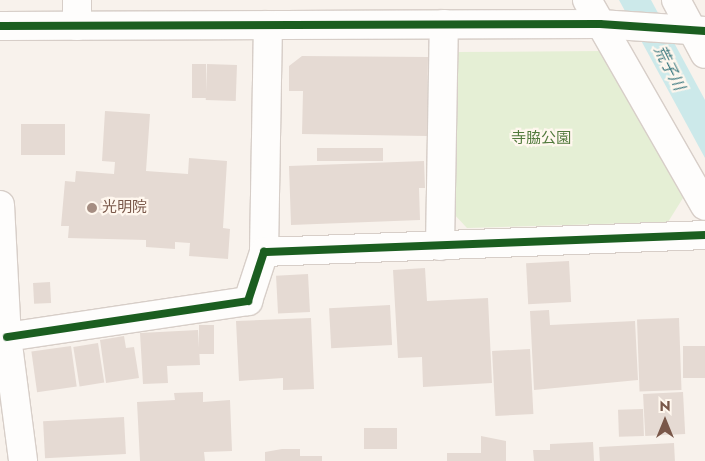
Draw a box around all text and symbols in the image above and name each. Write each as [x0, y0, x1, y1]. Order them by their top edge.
water label: 荒子川 [650, 42, 688, 94]
park label: 寺脇公園 [511, 130, 571, 148]
place label: 光明院 [102, 199, 147, 217]
marker: 光明院 [86, 202, 98, 214]
north arrow [640, 396, 690, 446]
text: N [659, 396, 671, 416]

